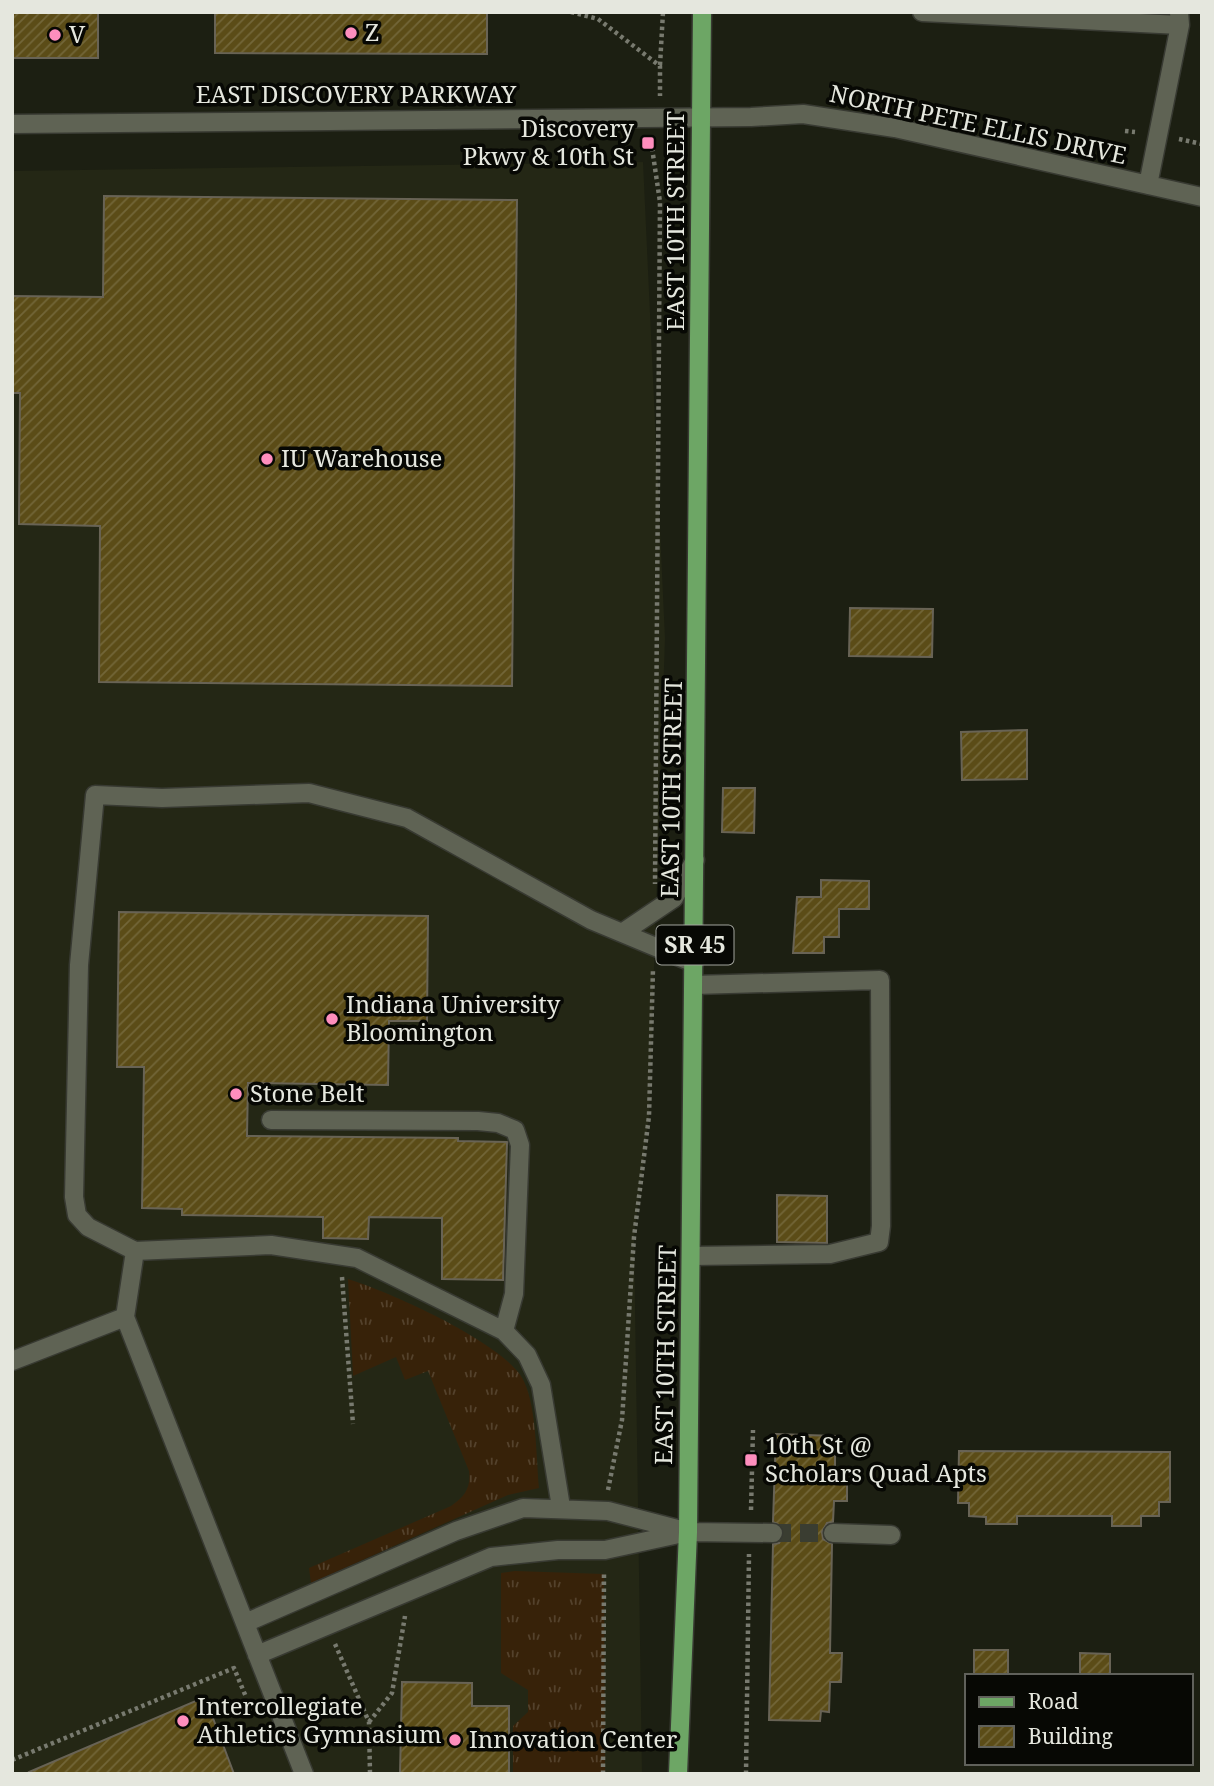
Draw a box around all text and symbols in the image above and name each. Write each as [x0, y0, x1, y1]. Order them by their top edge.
place label: Z [365, 15, 379, 48]
place label: V [69, 17, 86, 50]
marker: Z [343, 25, 359, 41]
marker: V [47, 27, 63, 43]
street label: NORTH PETE ELLIS DRIVE [827, 76, 1130, 171]
street label: EAST DISCOVERY PARKWAY [196, 77, 517, 110]
place label: Discovery Pkwy & 10th St [463, 111, 634, 172]
street label: EAST 10TH STREET [658, 111, 691, 331]
marker: Discovery Pkwy & 10th St [640, 135, 656, 151]
place label: IU Warehouse [281, 441, 442, 474]
marker: IU Warehouse [259, 451, 275, 467]
street label: EAST 10TH STREET [652, 677, 689, 898]
road number: SR 45 [656, 926, 734, 964]
place label: Indiana University Bloomington [346, 987, 561, 1048]
marker: Indiana University Bloomington [324, 1011, 340, 1027]
place label: Stone Belt [250, 1076, 364, 1109]
marker: Stone Belt [228, 1086, 244, 1102]
street label: EAST 10TH STREET [646, 1244, 683, 1465]
place label: 10th St @ Scholars Quad Apts [765, 1428, 987, 1489]
marker: 10th St @ Scholars Quad Apts [743, 1452, 759, 1468]
legend [965, 1674, 1193, 1765]
text: Road [1028, 1687, 1079, 1715]
place label: Intercollegiate Athletics Gymnasium [197, 1689, 442, 1750]
marker: Intercollegiate Athletics Gymnasium [175, 1713, 191, 1729]
place label: Innovation Center [469, 1722, 677, 1755]
text: Building [1028, 1722, 1113, 1750]
marker: Innovation Center [447, 1732, 463, 1748]

